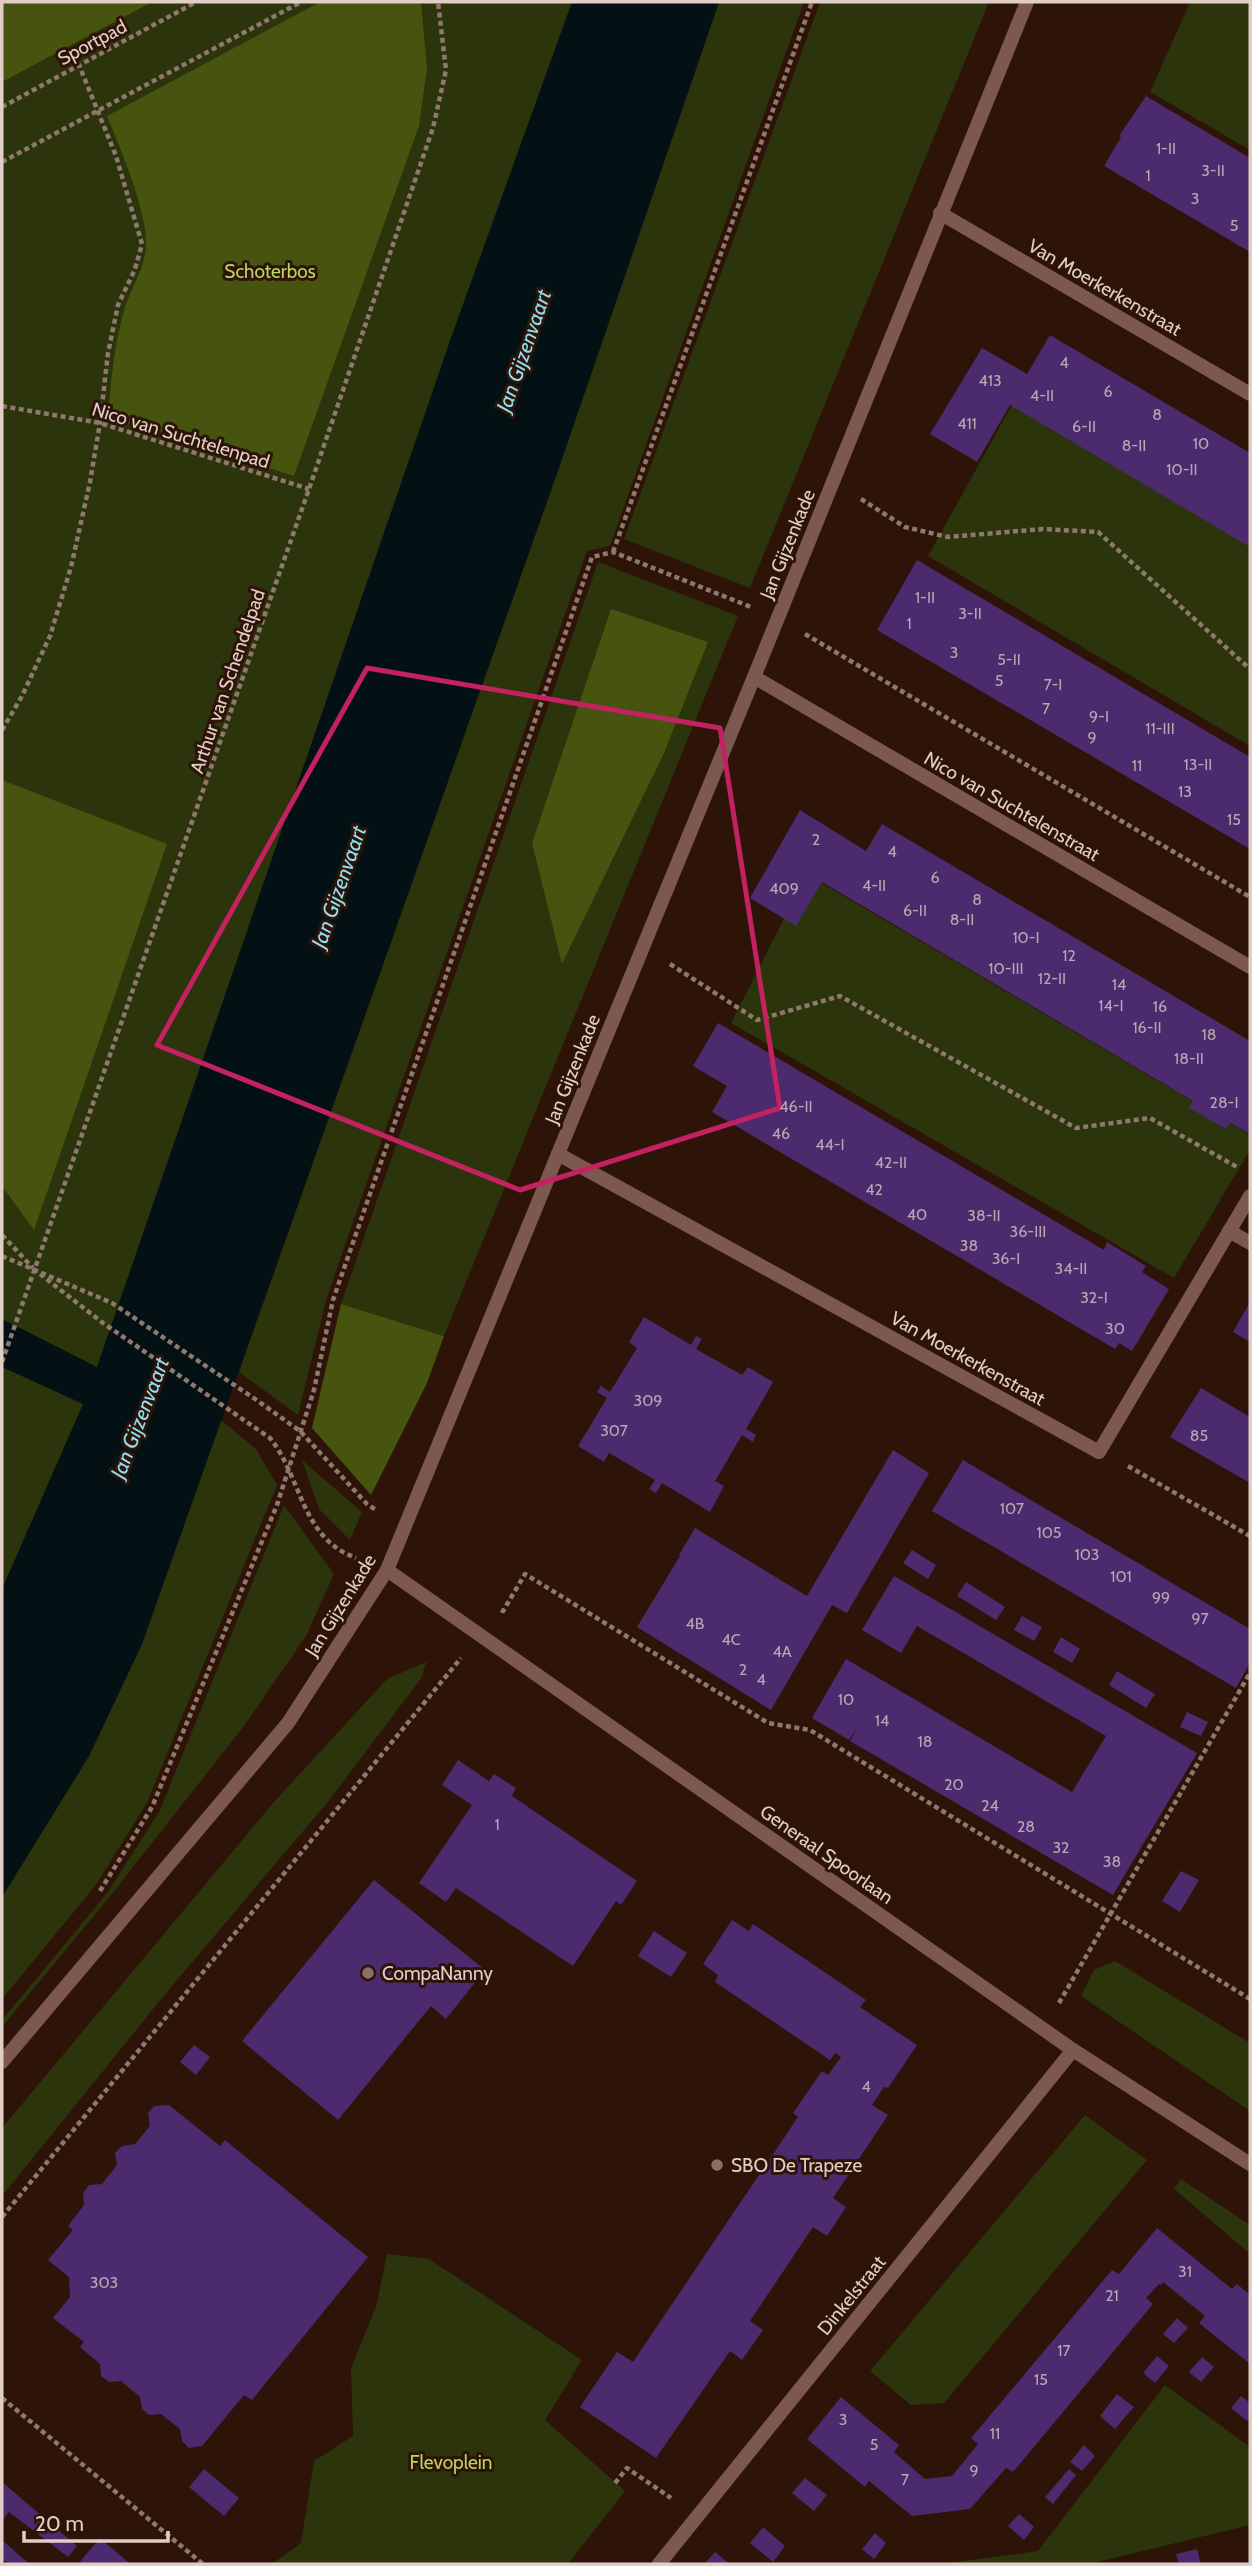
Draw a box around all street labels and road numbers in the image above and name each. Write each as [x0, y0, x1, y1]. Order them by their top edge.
street label: Sportpad [54, 15, 131, 70]
street label: Van Moerkerkenstraat [1024, 234, 1186, 341]
street label: Nico van Suchtelenpad [89, 398, 272, 473]
street label: Jan Gijzenkade [755, 486, 820, 603]
street label: Arthur van Schendelpad [185, 586, 270, 776]
street label: Nico van Suchtelenstraat [920, 747, 1104, 866]
street label: Jan Gijzenkade [540, 1011, 605, 1128]
street label: Van Moerkerkenstraat [886, 1306, 1050, 1411]
street label: Jan Gijzenkade [299, 1550, 381, 1662]
street label: Generaal Spoorlaan [756, 1800, 898, 1909]
street label: Dinkelstraat [812, 2251, 891, 2340]

